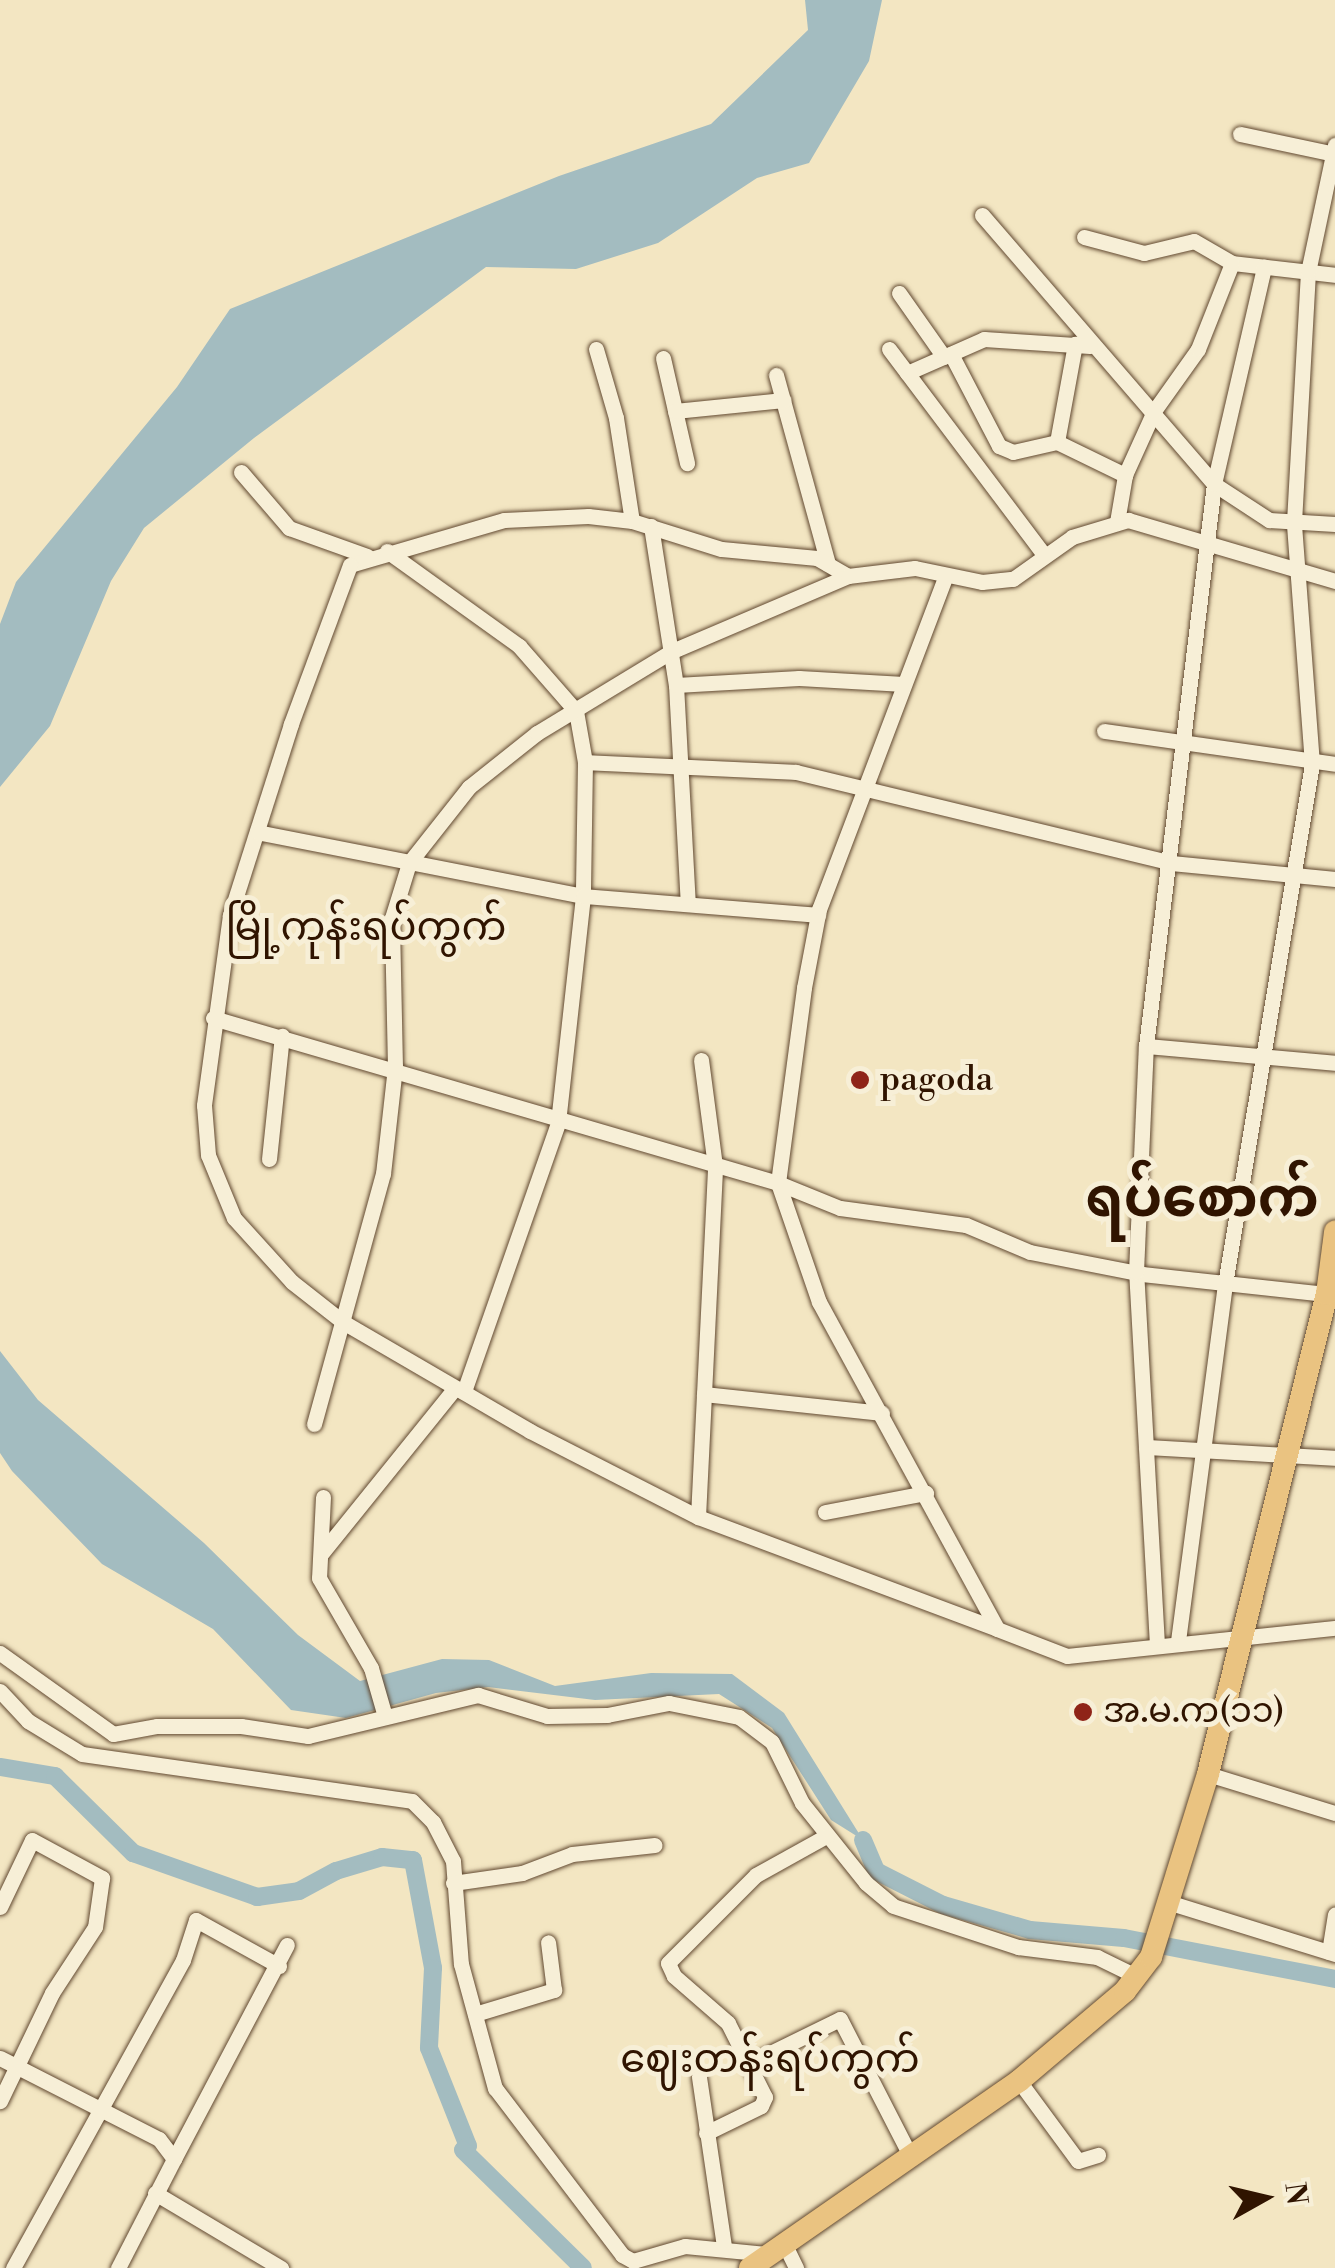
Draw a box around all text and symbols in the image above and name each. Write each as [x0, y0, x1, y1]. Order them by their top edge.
district label: မြို့ကုန်းရပ်ကွက် [225, 904, 507, 952]
place label: pagoda [880, 1059, 993, 1101]
marker: pagoda [849, 1069, 871, 1091]
district label: ရပ်စောက် [1085, 1167, 1319, 1233]
place label: အ.မ.က(၁၁) [1103, 1691, 1284, 1733]
marker: အ.မ.က(၁၁) [1072, 1701, 1094, 1723]
district label: ဈေးတန်းရပ်ကွက် [620, 2036, 920, 2084]
north arrow [1215, 2148, 1315, 2248]
text: N [1276, 2180, 1314, 2207]

